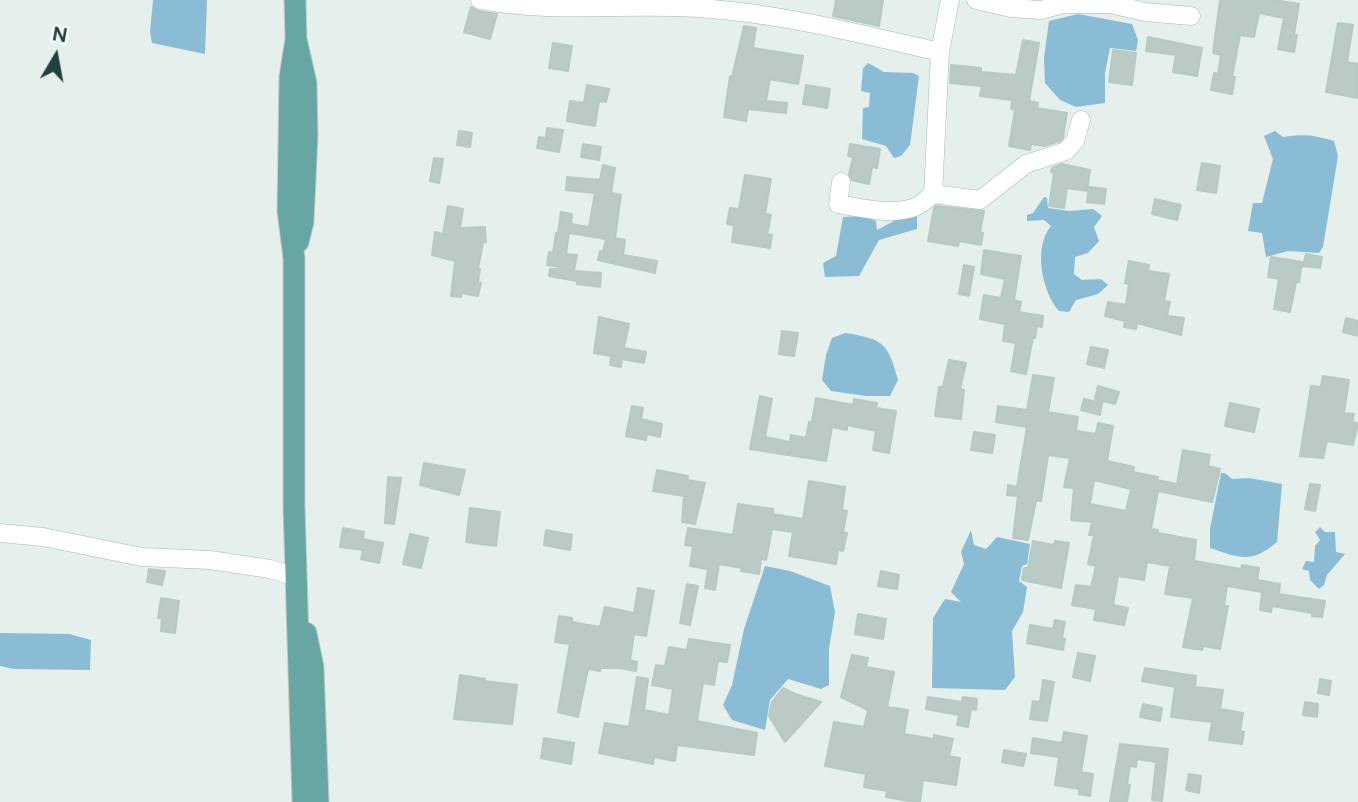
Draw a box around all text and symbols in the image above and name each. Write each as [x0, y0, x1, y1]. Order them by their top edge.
north arrow [21, 21, 91, 91]
text: N [51, 22, 69, 47]

